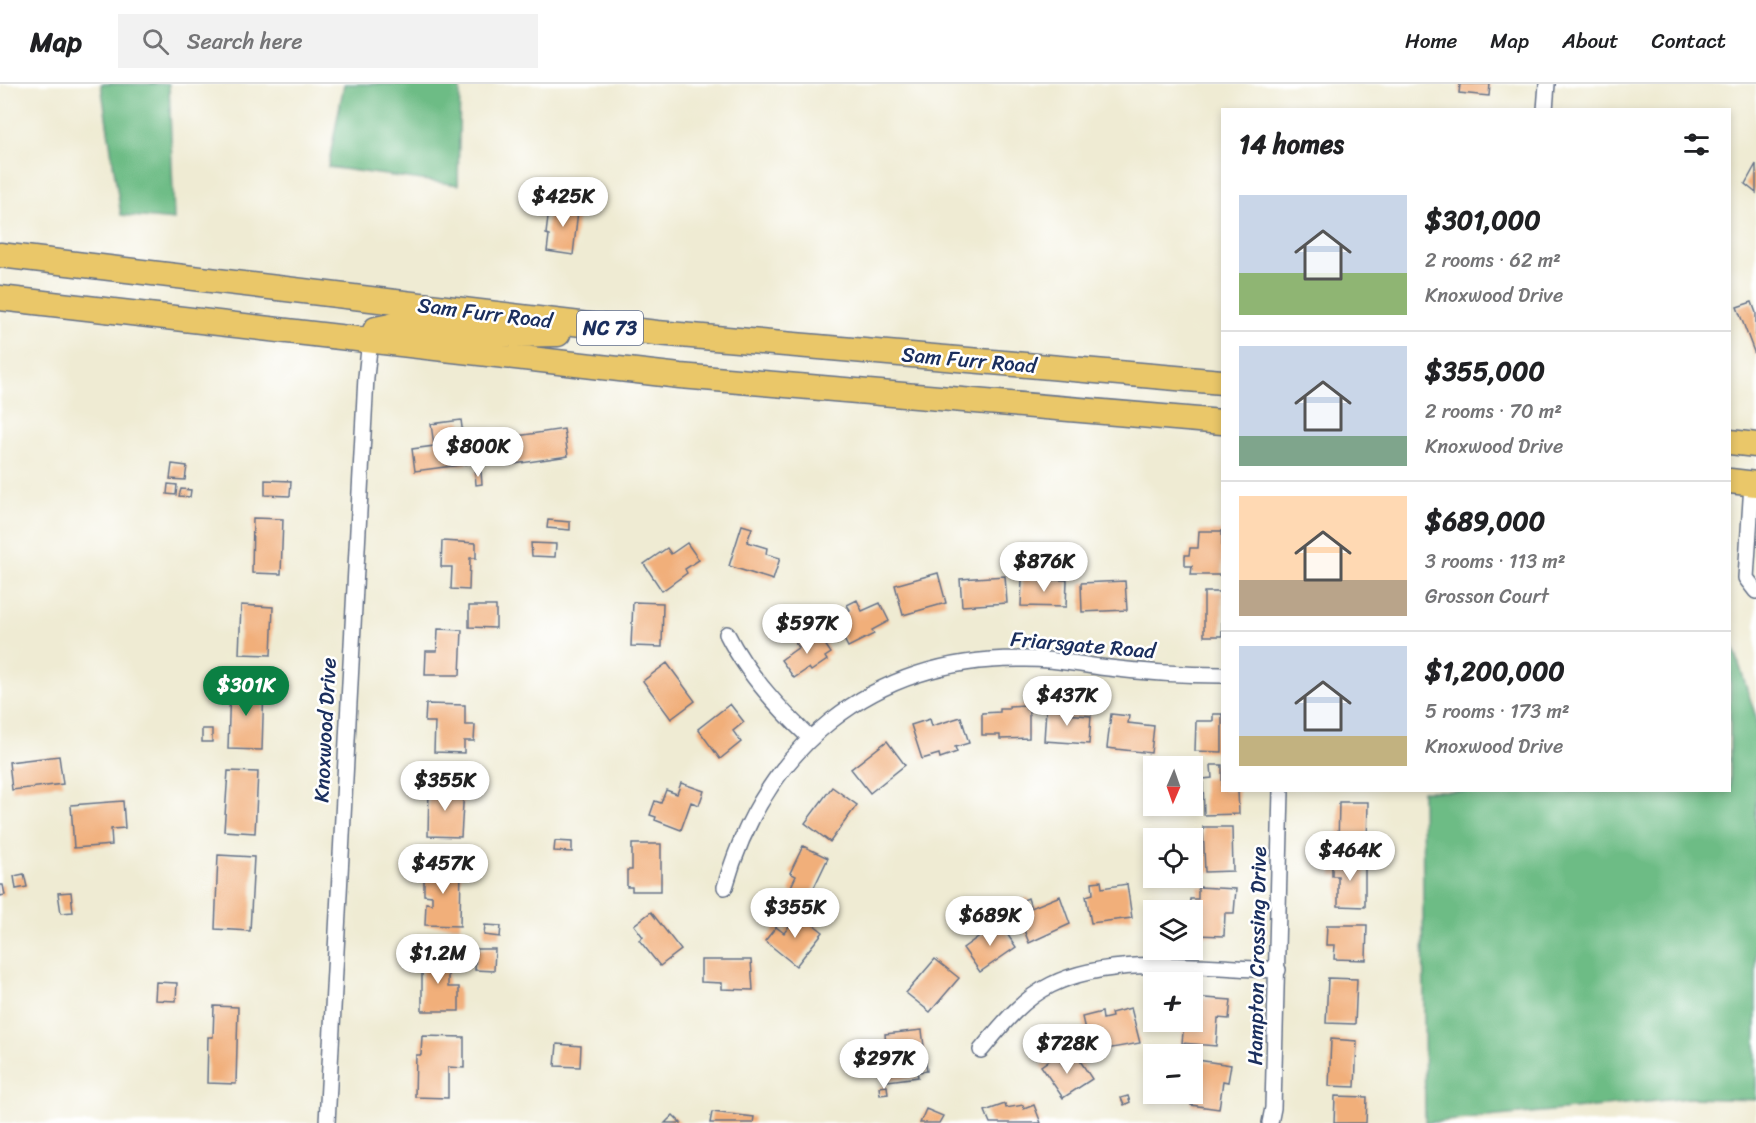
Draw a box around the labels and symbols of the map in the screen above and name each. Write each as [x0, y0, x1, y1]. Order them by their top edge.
pin: $425K [521, 177, 605, 228]
street label: Sam Furr Road [416, 286, 556, 340]
road number: NC 73 [577, 311, 643, 345]
street label: Sam Furr Road [900, 335, 1040, 385]
pin: $800K [436, 427, 520, 478]
pin: $876K [1002, 542, 1086, 593]
pin: $597K [765, 604, 849, 655]
street label: Friarsgate Road [1009, 620, 1159, 670]
street label: Knoxwood Drive [302, 656, 348, 803]
pin: $301K [204, 666, 288, 717]
pin: $437K [1025, 676, 1109, 727]
north arrow [1143, 756, 1203, 816]
pin: $355K [403, 761, 487, 812]
pin: $464K [1308, 831, 1392, 882]
pin: $457K [401, 844, 485, 895]
street label: Hampton Crossing Drive [1236, 846, 1278, 1066]
pin: $355K [753, 888, 837, 939]
pin: $689K [948, 896, 1032, 947]
pin: $1.2M [396, 934, 480, 985]
pin: $728K [1025, 1024, 1109, 1075]
pin: $297K [842, 1039, 926, 1090]

